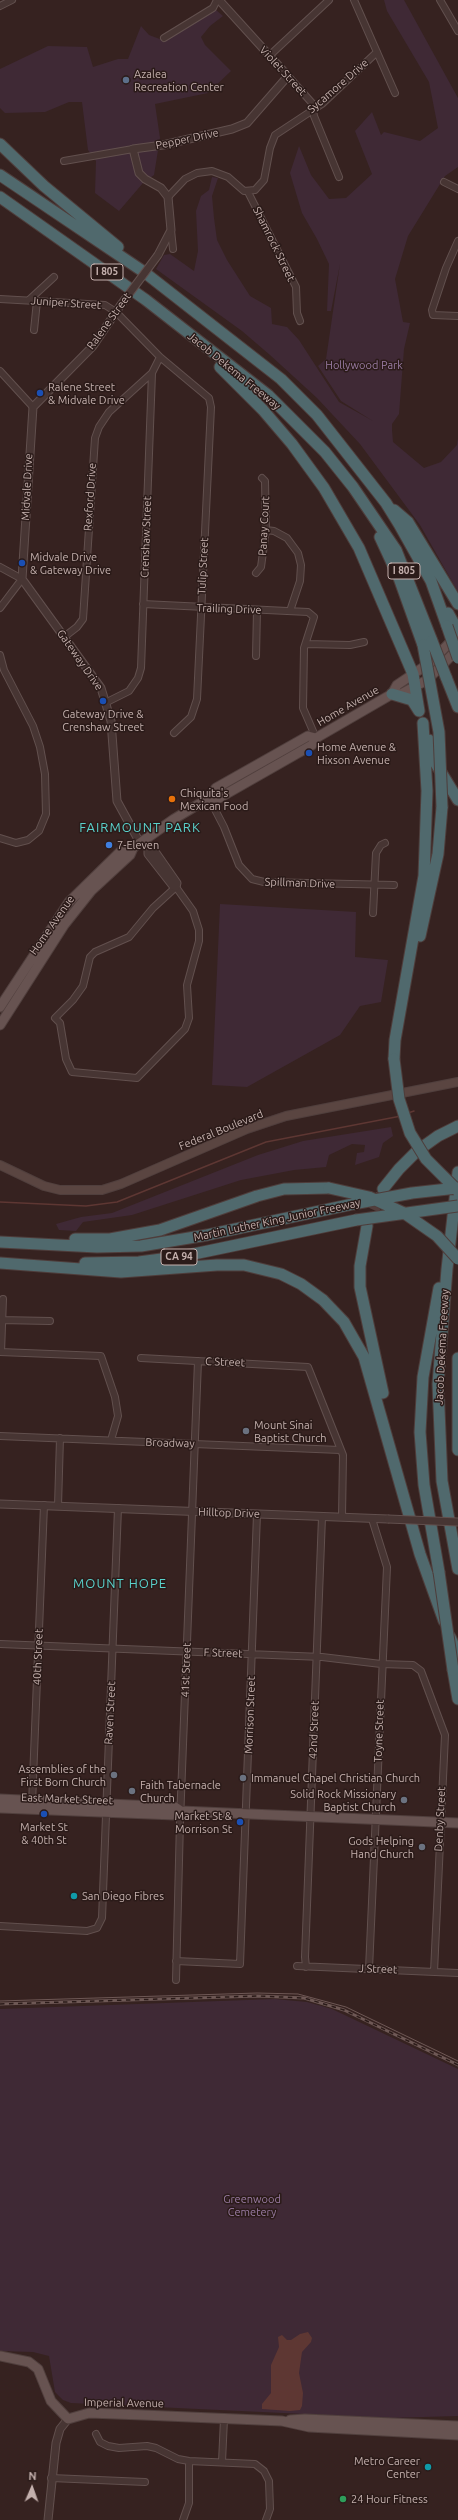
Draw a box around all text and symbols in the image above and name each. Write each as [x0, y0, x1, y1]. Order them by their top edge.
street label: Violet Street [257, 43, 309, 99]
street label: Sycamore Drive [305, 56, 371, 116]
place label: Azalea Recreation Center [134, 67, 224, 93]
marker: Azalea Recreation Center [121, 75, 131, 85]
street label: Pepper Drive [154, 126, 220, 152]
street label: Shamrock Street [250, 204, 298, 284]
road number: I 805 [91, 264, 123, 280]
street label: Ralene Street [84, 290, 134, 352]
street label: Juniper Street [30, 294, 102, 312]
street label: Jacob Dekema Freeway [185, 329, 283, 413]
park label: Hollywood Park [325, 358, 403, 372]
place label: Ralene Street & Midvale Drive [48, 380, 125, 406]
marker: Ralene Street & Midvale Drive [35, 388, 45, 398]
street label: Midvale Drive [19, 453, 35, 521]
street label: Rexford Drive [81, 463, 99, 531]
street label: Crenshaw Street [138, 496, 154, 578]
street label: Panay Court [256, 496, 272, 556]
street label: Tulip Street [195, 537, 211, 595]
place label: Midvale Drive & Gateway Drive [30, 550, 111, 576]
marker: Midvale Drive & Gateway Drive [17, 558, 27, 568]
road number: I 805 [388, 563, 420, 579]
street label: Trailing Drive [196, 601, 262, 617]
street label: Gateway Drive [54, 627, 106, 693]
street label: Home Avenue [315, 683, 381, 729]
marker: Gateway Drive & Crenshaw Street [98, 696, 108, 706]
place label: Gateway Drive & Crenshaw Street [62, 707, 144, 733]
place label: Home Avenue & Hixson Avenue [317, 740, 396, 766]
marker: Home Avenue & Hixson Avenue [304, 748, 314, 758]
place label: Chiquita's Mexican Food [180, 786, 248, 812]
marker: Chiquita's Mexican Food [167, 794, 177, 804]
district label: FAIRMOUNT PARK [79, 820, 201, 836]
place label: 7-Eleven [117, 838, 159, 852]
marker: 7-Eleven [104, 840, 114, 850]
street label: Spillman Drive [264, 875, 336, 891]
street label: Home Avenue [27, 893, 77, 957]
street label: Federal Boulevard [177, 1107, 265, 1153]
street label: Martin Luther King Junior Freeway [192, 1196, 362, 1244]
road number: CA 94 [161, 1249, 197, 1265]
street label: Jacob Dekema Freeway [432, 1289, 452, 1405]
street label: C Street [205, 1355, 245, 1369]
place label: Mount Sinai Baptist Church [254, 1418, 327, 1444]
marker: Mount Sinai Baptist Church [241, 1426, 251, 1436]
street label: Broadway [145, 1436, 195, 1450]
street label: Hilltop Drive [198, 1505, 260, 1521]
district label: MOUNT HOPE [73, 1576, 167, 1592]
street label: 40th Street [30, 1629, 46, 1685]
street label: 41st Street [178, 1642, 194, 1698]
street label: F Street [203, 1646, 243, 1660]
street label: Morrison Street [242, 1676, 258, 1754]
street label: Raven Street [102, 1681, 118, 1745]
street label: Toyne Street [371, 1699, 387, 1763]
street label: 42nd Street [306, 1701, 322, 1759]
place label: Assemblies of the First Born Church [18, 1762, 106, 1788]
marker: Assemblies of the First Born Church [109, 1770, 119, 1780]
place label: Immanuel Chapel Christian Church [251, 1771, 420, 1785]
marker: Immanuel Chapel Christian Church [238, 1773, 248, 1783]
place label: Faith Tabernacle Church [140, 1778, 221, 1804]
marker: Faith Tabernacle Church [127, 1786, 137, 1796]
street label: Denby Street [432, 1786, 448, 1852]
place label: Solid Rock Missionary Baptist Church [290, 1787, 396, 1813]
street label: East Market Street [21, 1791, 113, 1807]
marker: Solid Rock Missionary Baptist Church [399, 1795, 409, 1805]
marker: Market St & 40th St [39, 1809, 49, 1819]
place label: Market St & Morrison St [175, 1809, 232, 1835]
marker: Market St & Morrison St [235, 1817, 245, 1827]
place label: Market St & 40th St [20, 1820, 68, 1846]
place label: Gods Helping Hand Church [348, 1834, 414, 1860]
marker: Gods Helping Hand Church [417, 1842, 427, 1852]
place label: San Diego Fibres [82, 1889, 164, 1903]
marker: San Diego Fibres [69, 1891, 79, 1901]
street label: J Street [358, 1962, 398, 1976]
park label: Greenwood Cemetery [223, 2192, 281, 2218]
street label: Imperial Avenue [84, 2396, 164, 2410]
place label: Metro Career Center [354, 2454, 420, 2480]
marker: Metro Career Center [423, 2462, 433, 2472]
north arrow [12, 2468, 52, 2508]
text: N [28, 2470, 37, 2482]
place label: 24 Hour Fitness [351, 2492, 428, 2506]
marker: 24 Hour Fitness [338, 2494, 348, 2504]

